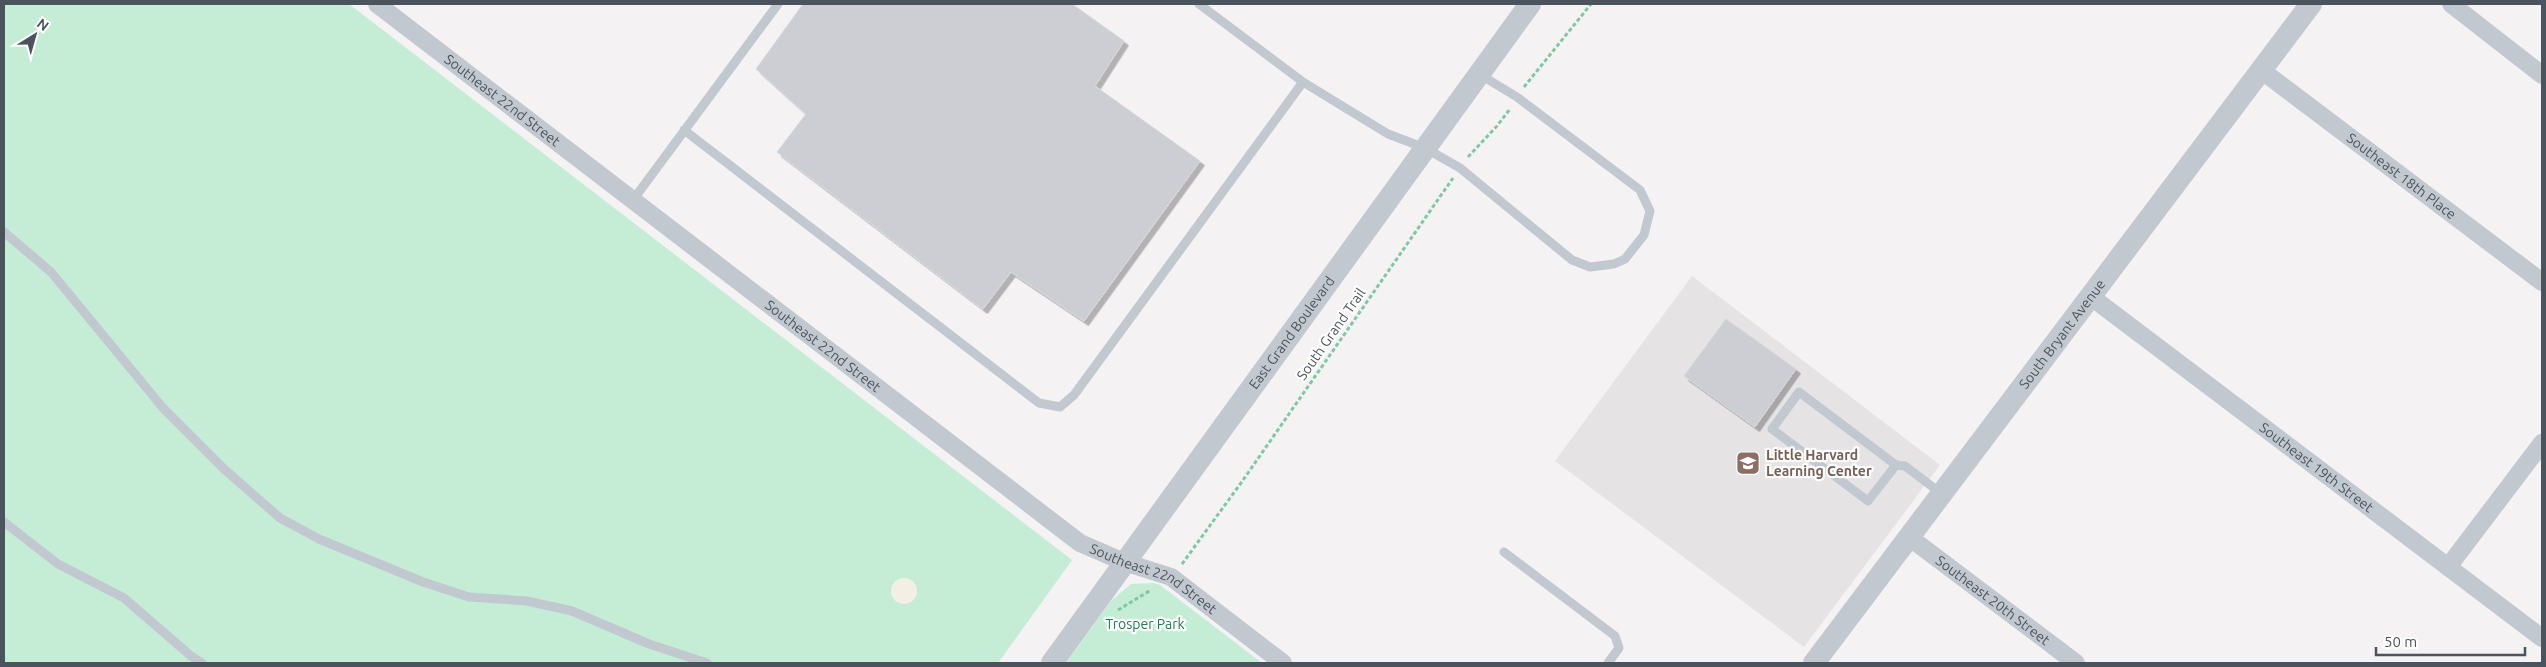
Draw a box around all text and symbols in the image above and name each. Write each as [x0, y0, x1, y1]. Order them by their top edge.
north arrow [10, 10, 60, 60]
text: N [34, 15, 52, 34]
street label: Southeast 22nd Street [441, 51, 564, 150]
street label: Southeast 18th Place [2344, 130, 2459, 222]
street label: East Grand Boulevard [1245, 273, 1338, 392]
street label: South Bryant Avenue [2016, 276, 2108, 392]
street label: South Grand Trail [1293, 285, 1369, 383]
street label: Southeast 22nd Street [762, 297, 884, 396]
street label: Southeast 19th Street [2256, 419, 2377, 516]
place label: Little Harvard Learning Center [1766, 447, 1872, 479]
school or university icon: Little Harvard Learning Center [1735, 450, 1761, 476]
street label: Southeast 22nd Street [1087, 540, 1220, 617]
street label: Southeast 20th Street [1933, 552, 2053, 649]
park label: Trosper Park [1105, 616, 1185, 632]
scale bar [2376, 624, 2525, 656]
text: 50 m [2384, 633, 2417, 650]

